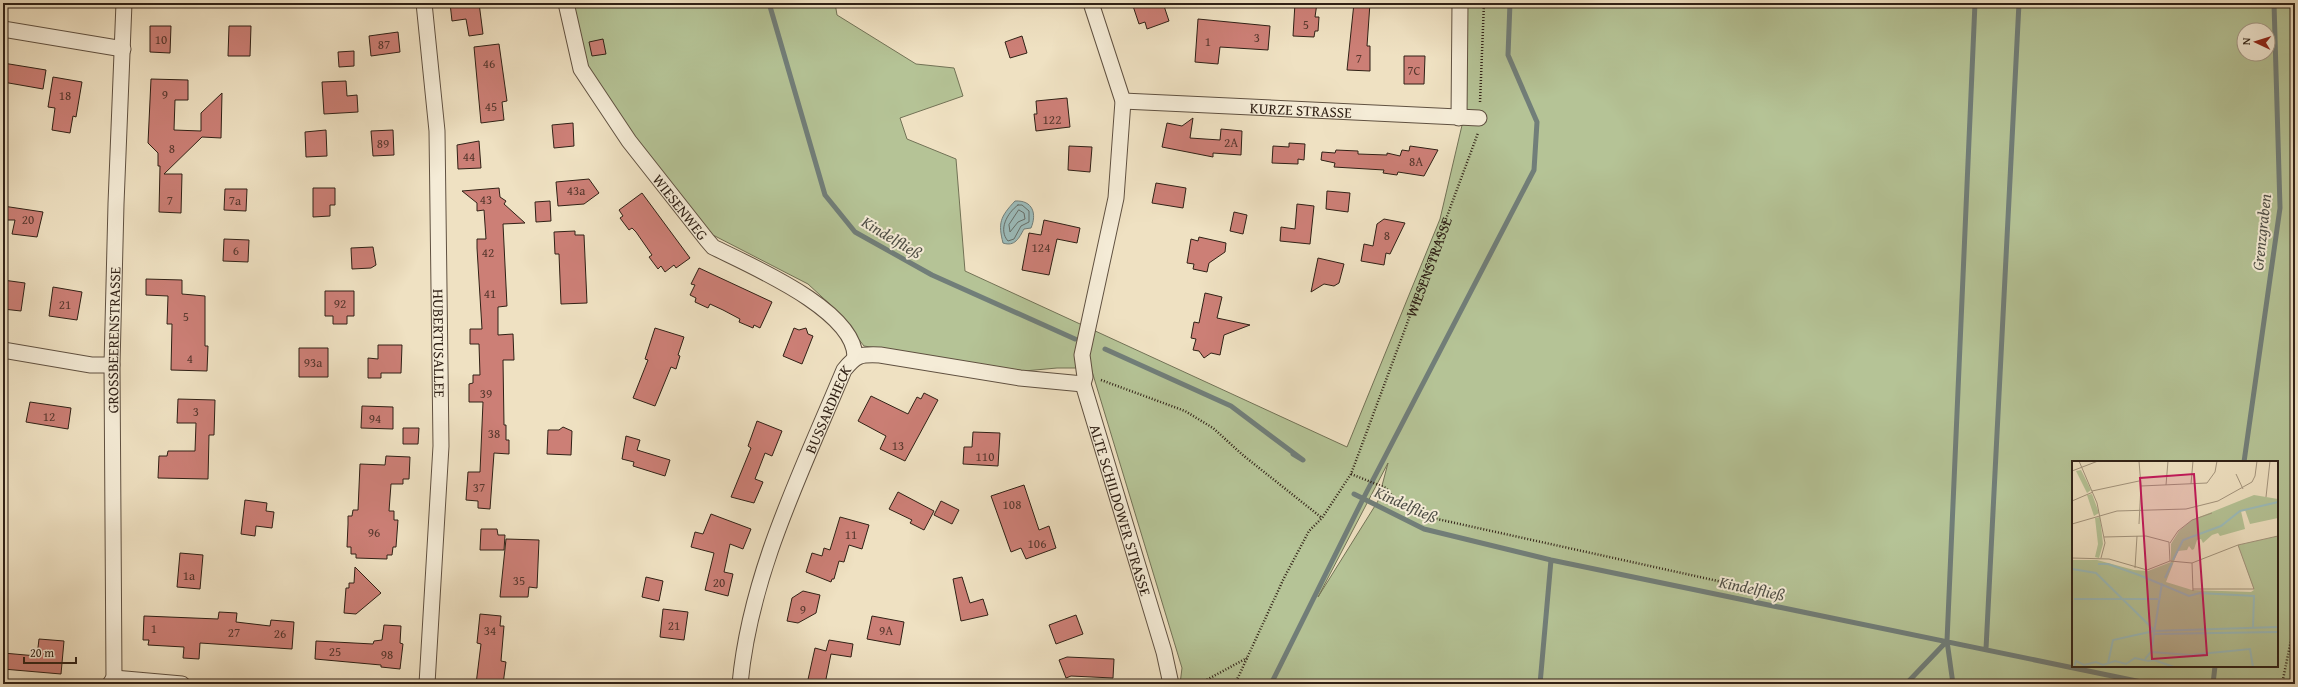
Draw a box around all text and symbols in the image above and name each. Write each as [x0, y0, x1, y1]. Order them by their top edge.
house number: 5 [1303, 15, 1309, 34]
north arrow [2236, 22, 2276, 62]
house number: 3 [1254, 28, 1260, 47]
house number: 10 [155, 30, 167, 49]
house number: 1 [1205, 32, 1211, 51]
house number: 87 [378, 35, 390, 54]
text: N [2238, 36, 2254, 46]
house number: 7 [1356, 49, 1362, 68]
house number: 46 [483, 54, 495, 73]
house number: 7C [1407, 61, 1421, 80]
house number: 9 [162, 85, 168, 104]
house number: 18 [59, 86, 71, 105]
house number: 45 [485, 97, 497, 116]
street label: KURZE STRASSE [1249, 97, 1353, 122]
house number: 122 [1043, 110, 1061, 129]
house number: 2A [1224, 133, 1238, 152]
house number: 89 [377, 134, 389, 153]
house number: 8 [169, 139, 175, 158]
house number: 44 [463, 147, 475, 166]
house number: 8A [1409, 152, 1423, 171]
street label: WIESENWEG [648, 169, 714, 244]
house number: 43a [567, 181, 586, 200]
house number: 43 [480, 190, 492, 209]
house number: 7 [167, 191, 173, 210]
house number: 7a [229, 191, 242, 210]
water label: Grenzgraben [2245, 192, 2277, 272]
water label: Kindelfließ [857, 209, 927, 264]
house number: 20 [22, 210, 34, 229]
street label: WIESENSTRASSE [1400, 214, 1456, 320]
house number: 8 [1384, 226, 1390, 245]
house number: 124 [1032, 238, 1050, 257]
house number: 6 [233, 241, 239, 260]
house number: 42 [482, 243, 494, 262]
street label: GROSSBEERENSTRASSE [101, 266, 125, 413]
house number: 41 [484, 284, 496, 303]
street label: HUBERTUSALLEE [429, 289, 451, 398]
house number: 92 [334, 294, 346, 313]
house number: 21 [59, 295, 71, 314]
house number: 5 [183, 307, 189, 326]
house number: 4 [187, 349, 193, 368]
house number: 93a [304, 353, 323, 372]
street label: BUSSARDHECK [799, 359, 855, 456]
house number: 39 [480, 384, 492, 403]
house number: 3 [193, 402, 199, 421]
house number: 12 [43, 407, 55, 426]
house number: 94 [369, 409, 381, 428]
street label: ALTE SCHILDOWER STRASSE [1085, 421, 1157, 599]
house number: 38 [488, 424, 500, 443]
house number: 13 [892, 436, 904, 455]
house number: 110 [976, 447, 994, 466]
inset map [2072, 461, 2278, 667]
house number: 37 [473, 478, 485, 497]
water label: Kindelfließ [1370, 479, 1441, 528]
house number: 108 [1003, 495, 1021, 514]
house number: 96 [368, 523, 380, 542]
house number: 11 [845, 525, 857, 544]
house number: 106 [1028, 534, 1046, 553]
house number: 1a [183, 566, 196, 585]
water label: Kindelfließ [1716, 569, 1787, 607]
house number: 35 [513, 571, 525, 590]
house number: 20 [713, 573, 725, 592]
house number: 9 [800, 600, 806, 619]
house number: 21 [668, 616, 680, 635]
house number: 1 [151, 619, 157, 638]
house number: 34 [484, 621, 496, 640]
house number: 9A [879, 621, 893, 640]
house number: 27 [228, 623, 240, 642]
house number: 26 [274, 624, 286, 643]
scale bar [24, 639, 76, 665]
house number: 25 [329, 642, 341, 661]
text: 20 m [30, 644, 54, 661]
house number: 98 [381, 645, 393, 664]

